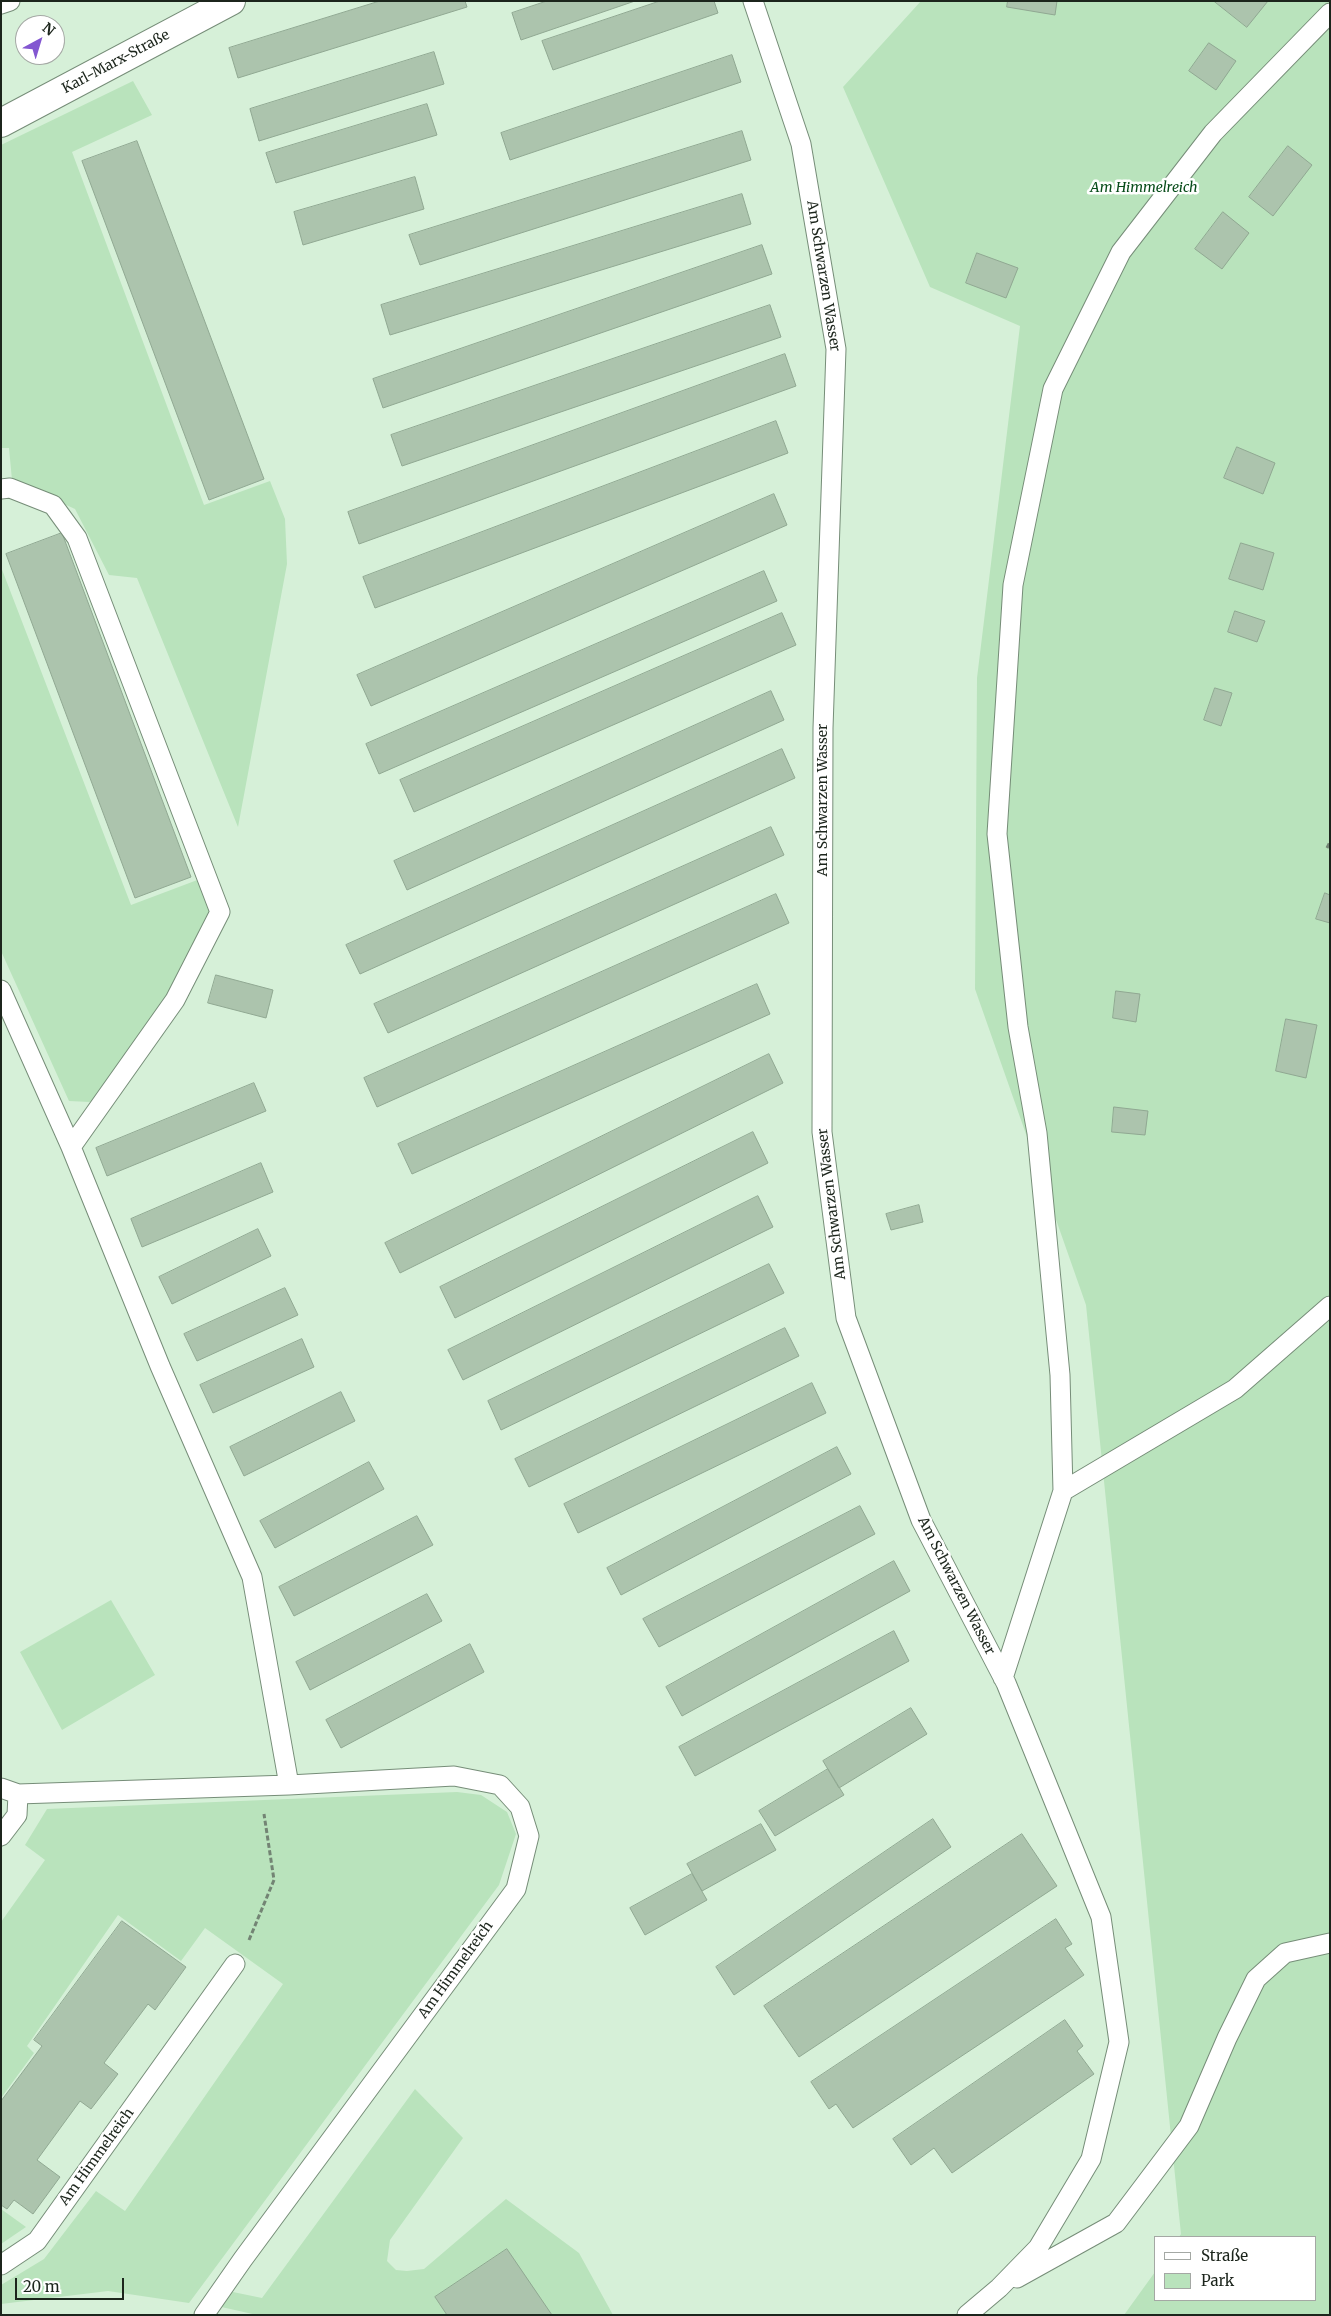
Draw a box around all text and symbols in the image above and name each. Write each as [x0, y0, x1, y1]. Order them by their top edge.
north arrow [15, 15, 65, 65]
text: N [39, 19, 59, 40]
street label: Karl-Marx-Straße [59, 27, 173, 97]
park label: Am Himmelreich [1090, 180, 1198, 196]
street label: Am Schwarzen Wasser [803, 199, 843, 353]
street label: Am Schwarzen Wasser [815, 724, 831, 876]
street label: Am Schwarzen Wasser [814, 1127, 850, 1281]
street label: Am Schwarzen Wasser [914, 1514, 998, 1658]
street label: Am Himmelreich [415, 1918, 497, 2022]
street label: Am Himmelreich [56, 2105, 138, 2209]
legend [1154, 2236, 1316, 2301]
text: Straße [1201, 2246, 1248, 2265]
scale bar [18, 2268, 126, 2300]
text: Park [1201, 2271, 1234, 2290]
text: 20 m [23, 2277, 60, 2296]

